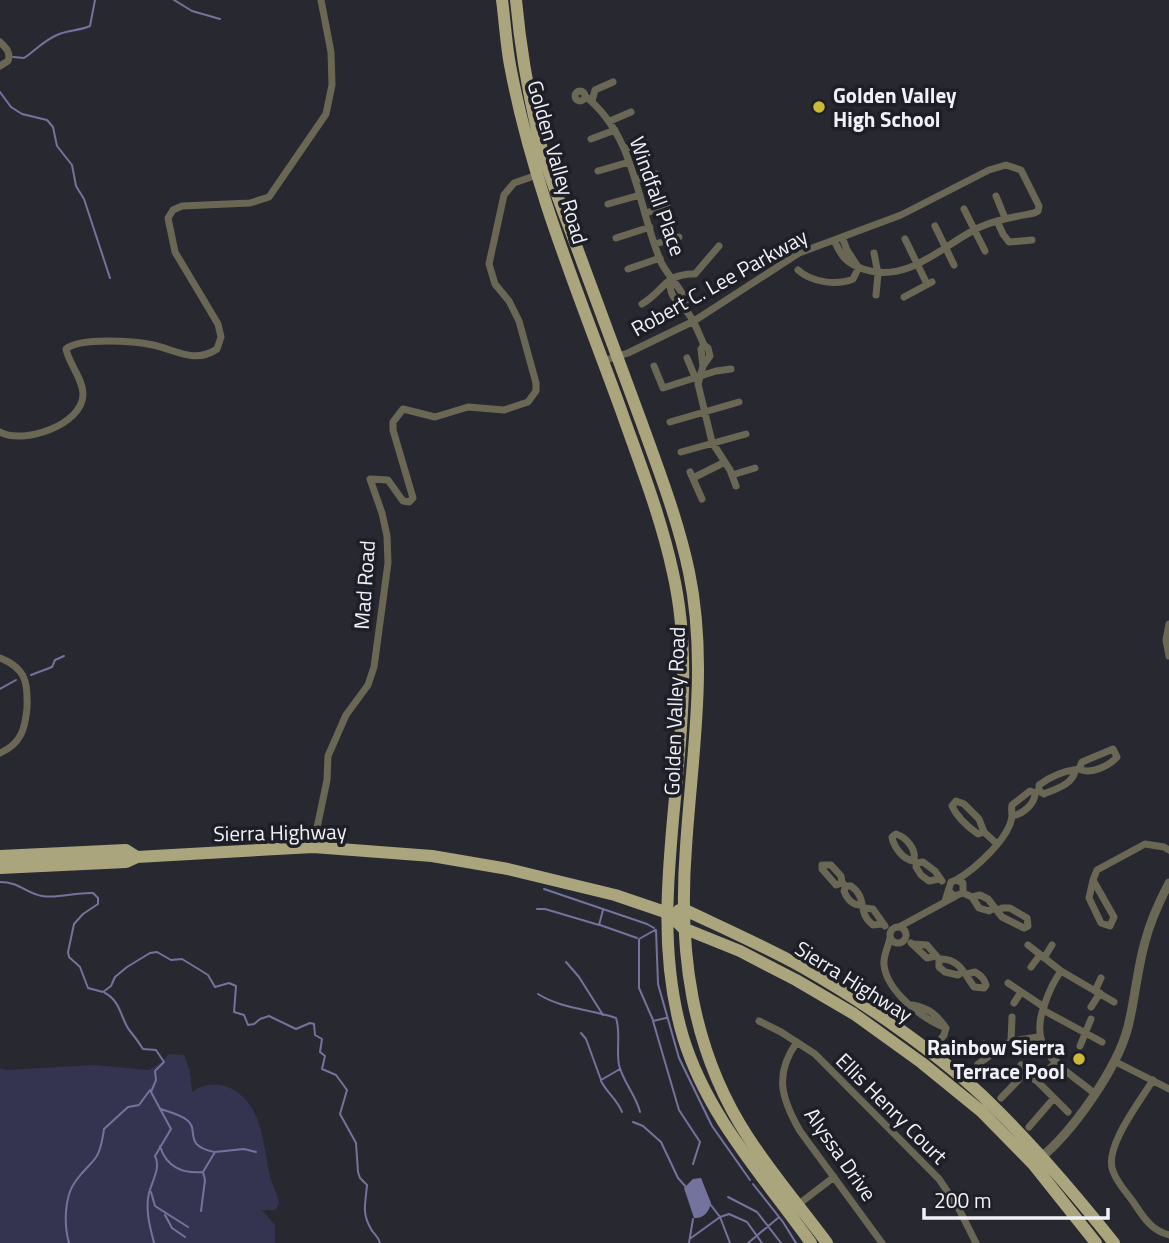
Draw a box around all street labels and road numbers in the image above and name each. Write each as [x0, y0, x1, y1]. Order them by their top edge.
street label: Golden Valley Road [519, 76, 597, 248]
street label: Windfall Place [622, 132, 694, 260]
street label: Robert C. Lee Parkway [625, 220, 813, 344]
street label: Mad Road [345, 539, 383, 631]
street label: Golden Valley Road [655, 626, 693, 796]
street label: Sierra Highway [213, 815, 347, 849]
street label: Sierra Highway [789, 932, 919, 1030]
street label: Ellis Henry Court [829, 1045, 956, 1172]
street label: Alyssa Drive [797, 1101, 885, 1207]

